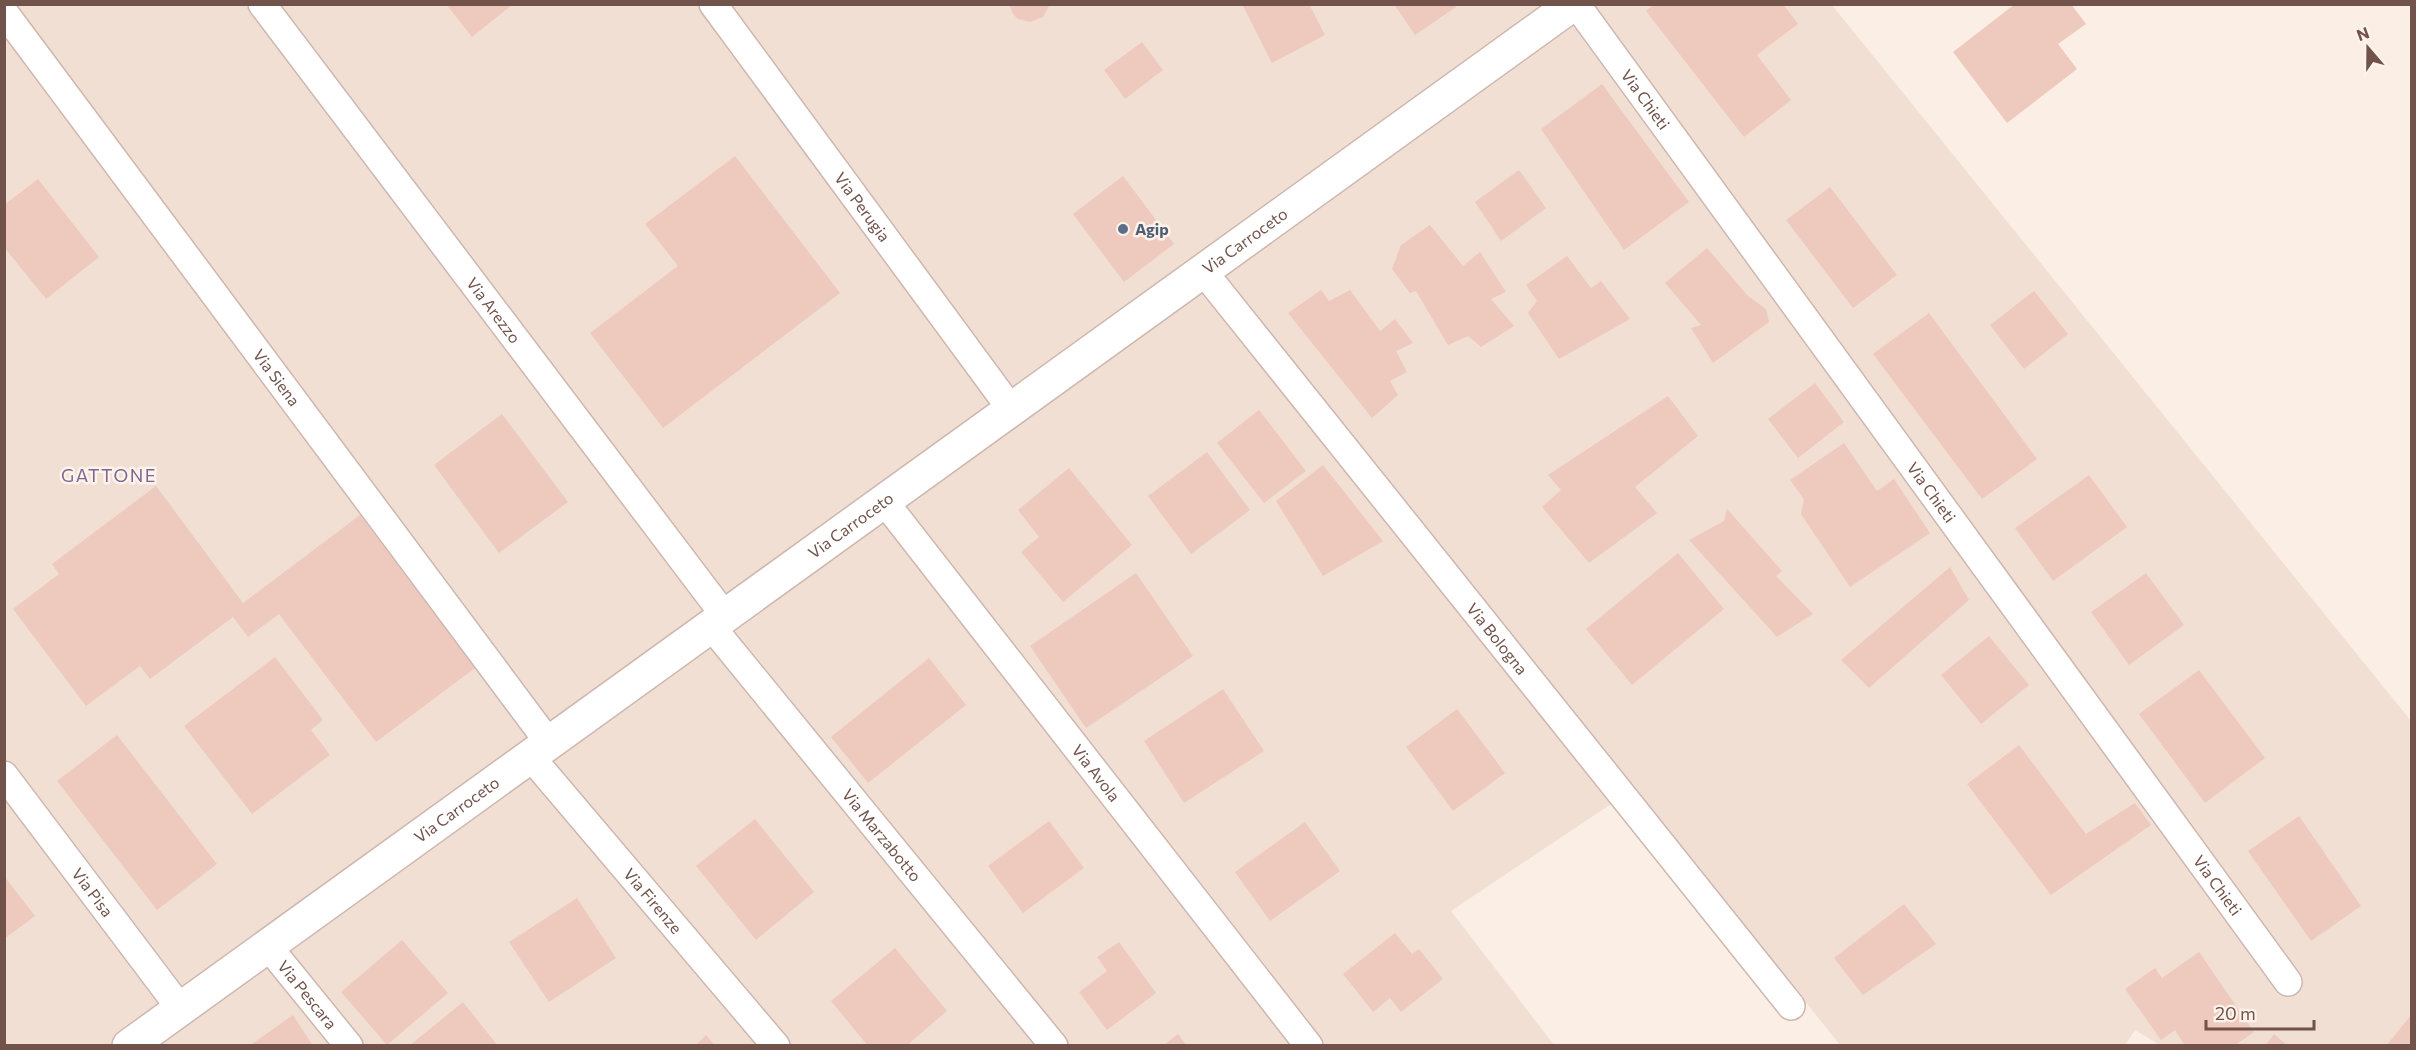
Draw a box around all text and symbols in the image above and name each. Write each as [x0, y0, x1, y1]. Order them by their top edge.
north arrow [2338, 18, 2398, 78]
text: N [2354, 22, 2372, 44]
street label: Via Chieti [1618, 65, 1674, 133]
street label: Via Perugia [831, 168, 894, 245]
street label: Via Carroceto [1198, 203, 1291, 277]
place label: Agip [1135, 219, 1169, 238]
marker: Agip [1116, 222, 1130, 236]
street label: Via Arezzo [463, 273, 525, 347]
street label: Via Siena [250, 345, 304, 409]
street label: Via Chieti [1904, 458, 1960, 526]
district label: GATTONE [61, 464, 157, 486]
street label: Via Carroceto [804, 488, 897, 562]
street label: Via Bologna [1463, 599, 1532, 678]
street label: Via Avola [1068, 741, 1125, 805]
street label: Via Carroceto [410, 772, 503, 846]
street label: Via Marzabotto [839, 785, 926, 885]
street label: Via Chieti [2190, 851, 2246, 919]
street label: Via Pisa [68, 864, 118, 920]
street label: Via Firenze [620, 864, 686, 937]
street label: Via Pescara [274, 956, 341, 1033]
scale bar [2206, 993, 2314, 1031]
text: 20 m [2215, 1002, 2256, 1024]

